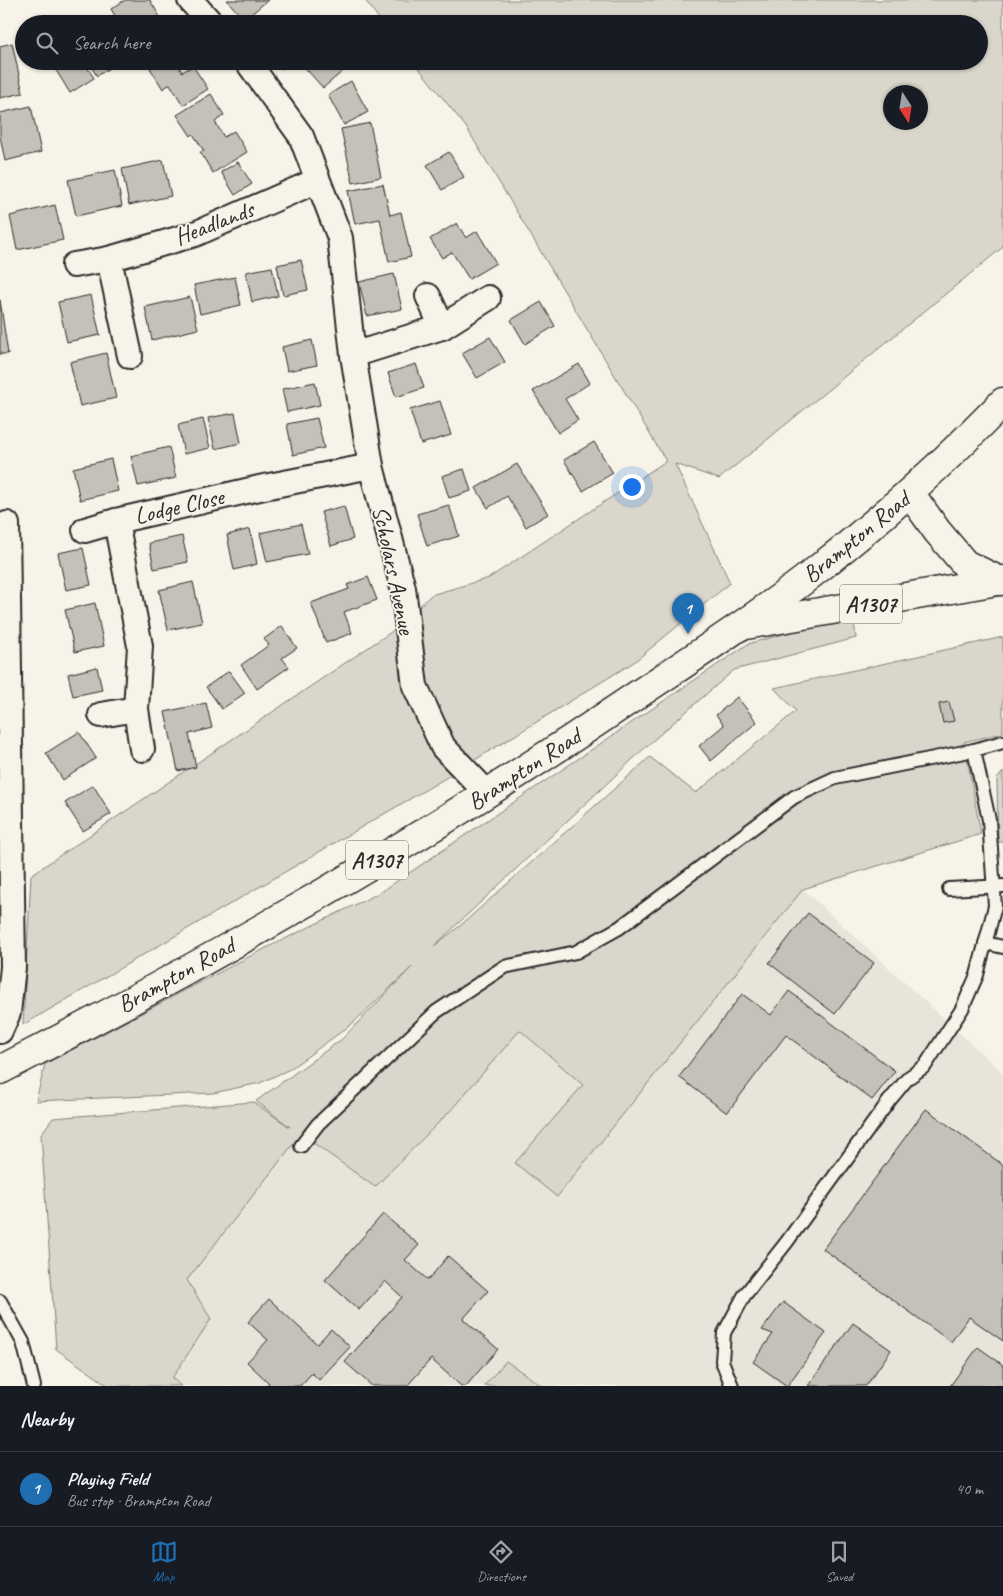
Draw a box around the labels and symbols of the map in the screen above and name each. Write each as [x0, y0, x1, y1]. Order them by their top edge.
north arrow [883, 85, 928, 130]
street label: Headlands [170, 194, 260, 252]
your location [619, 474, 645, 500]
street label: Lodge Close [132, 481, 229, 531]
street label: Brampton Road [796, 482, 918, 589]
street label: Scholars Avenue [366, 503, 423, 639]
road number: A1307 [840, 584, 902, 624]
pin: 1 [672, 593, 704, 634]
street label: Brampton Road [462, 719, 589, 817]
road number: A1307 [346, 840, 408, 880]
street label: Brampton Road [112, 929, 243, 1019]

